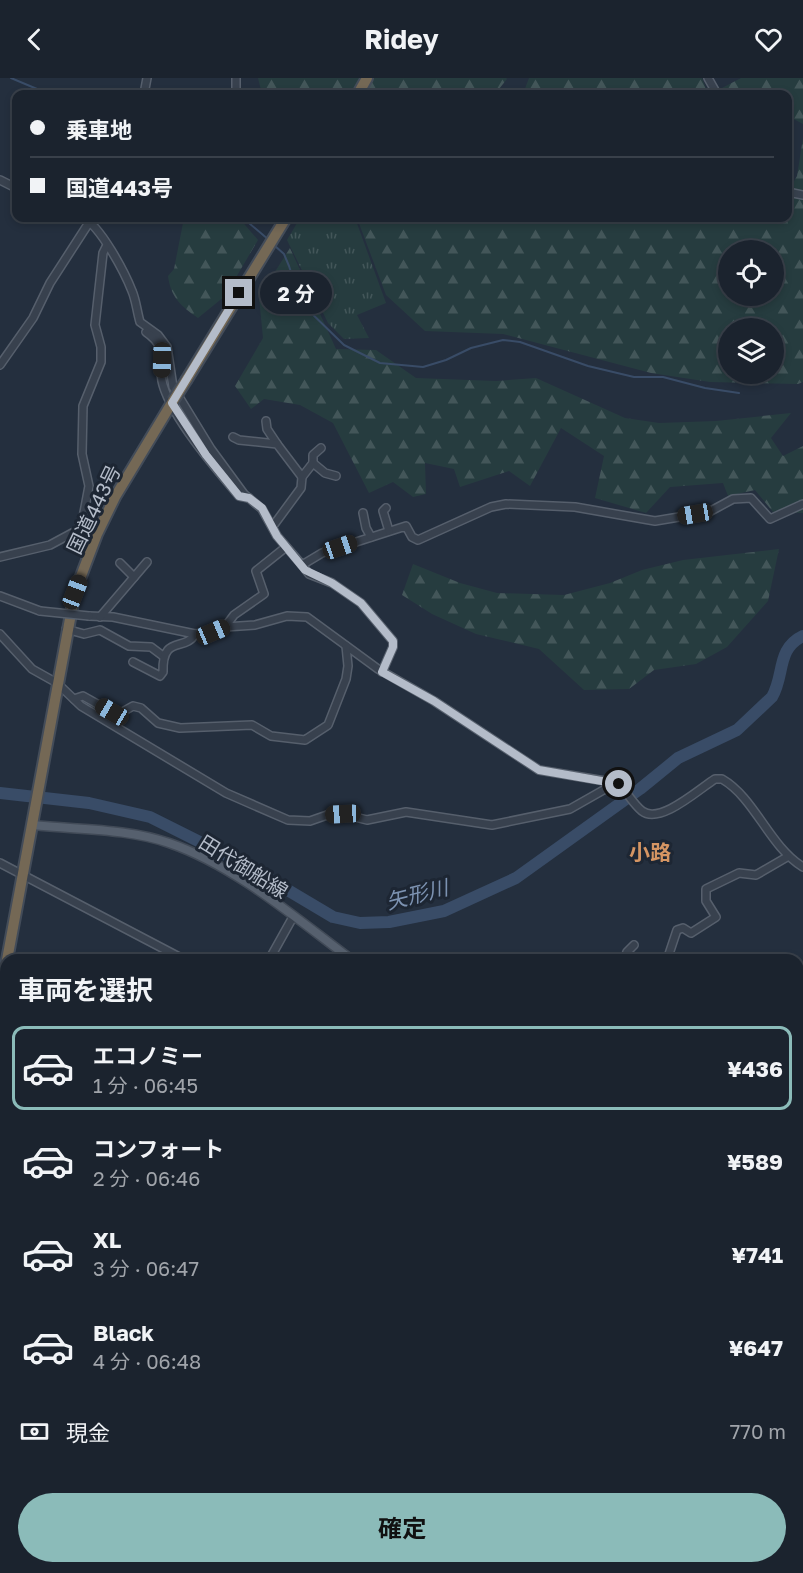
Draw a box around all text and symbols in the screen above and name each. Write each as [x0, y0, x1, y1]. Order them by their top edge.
icon: back [18, 23, 51, 56]
text: Ridey [364, 23, 439, 55]
icon: heart [752, 23, 785, 56]
text: 乗車地 [66, 116, 132, 143]
text: 国道443号 [66, 174, 173, 201]
map controls [718, 240, 784, 384]
button: locate [718, 240, 784, 306]
callout: 2 分 [260, 272, 332, 314]
route end [225, 279, 252, 306]
text: 2 分 [277, 281, 315, 305]
button: layers [718, 318, 784, 384]
car [153, 342, 171, 378]
street label: 国道443号 [61, 461, 125, 557]
car [676, 502, 714, 526]
car [320, 533, 360, 561]
car [60, 572, 90, 612]
car [193, 617, 233, 647]
car [92, 695, 132, 729]
route start [605, 770, 632, 797]
car [325, 804, 361, 824]
street label: 田代御船線 [195, 829, 293, 903]
district label: 小路 [629, 839, 671, 865]
water label: 矢形川 [383, 873, 453, 914]
text: 車両を選択 [18, 974, 153, 1006]
icon: car [21, 1041, 75, 1095]
text: エコノミー [93, 1042, 203, 1069]
text: ¥436 [727, 1055, 783, 1082]
text: 1 分 · 06:45 [93, 1073, 198, 1097]
icon: car [21, 1134, 75, 1188]
text: コンフォート [93, 1135, 224, 1162]
text: ¥589 [727, 1148, 783, 1175]
text: 2 分 · 06:46 [93, 1166, 200, 1190]
text: XL [93, 1226, 121, 1253]
icon: car [21, 1227, 75, 1281]
text: ¥741 [731, 1241, 783, 1268]
text: 3 分 · 06:47 [93, 1256, 199, 1280]
text: Black [93, 1319, 154, 1346]
icon: car [21, 1320, 75, 1374]
text: ¥647 [729, 1334, 783, 1361]
text: 4 分 · 06:48 [93, 1349, 201, 1373]
icon: cash [18, 1415, 51, 1448]
text: 現金 [66, 1419, 110, 1446]
text: 770 m [730, 1419, 786, 1443]
button: 確定 [18, 1493, 786, 1562]

